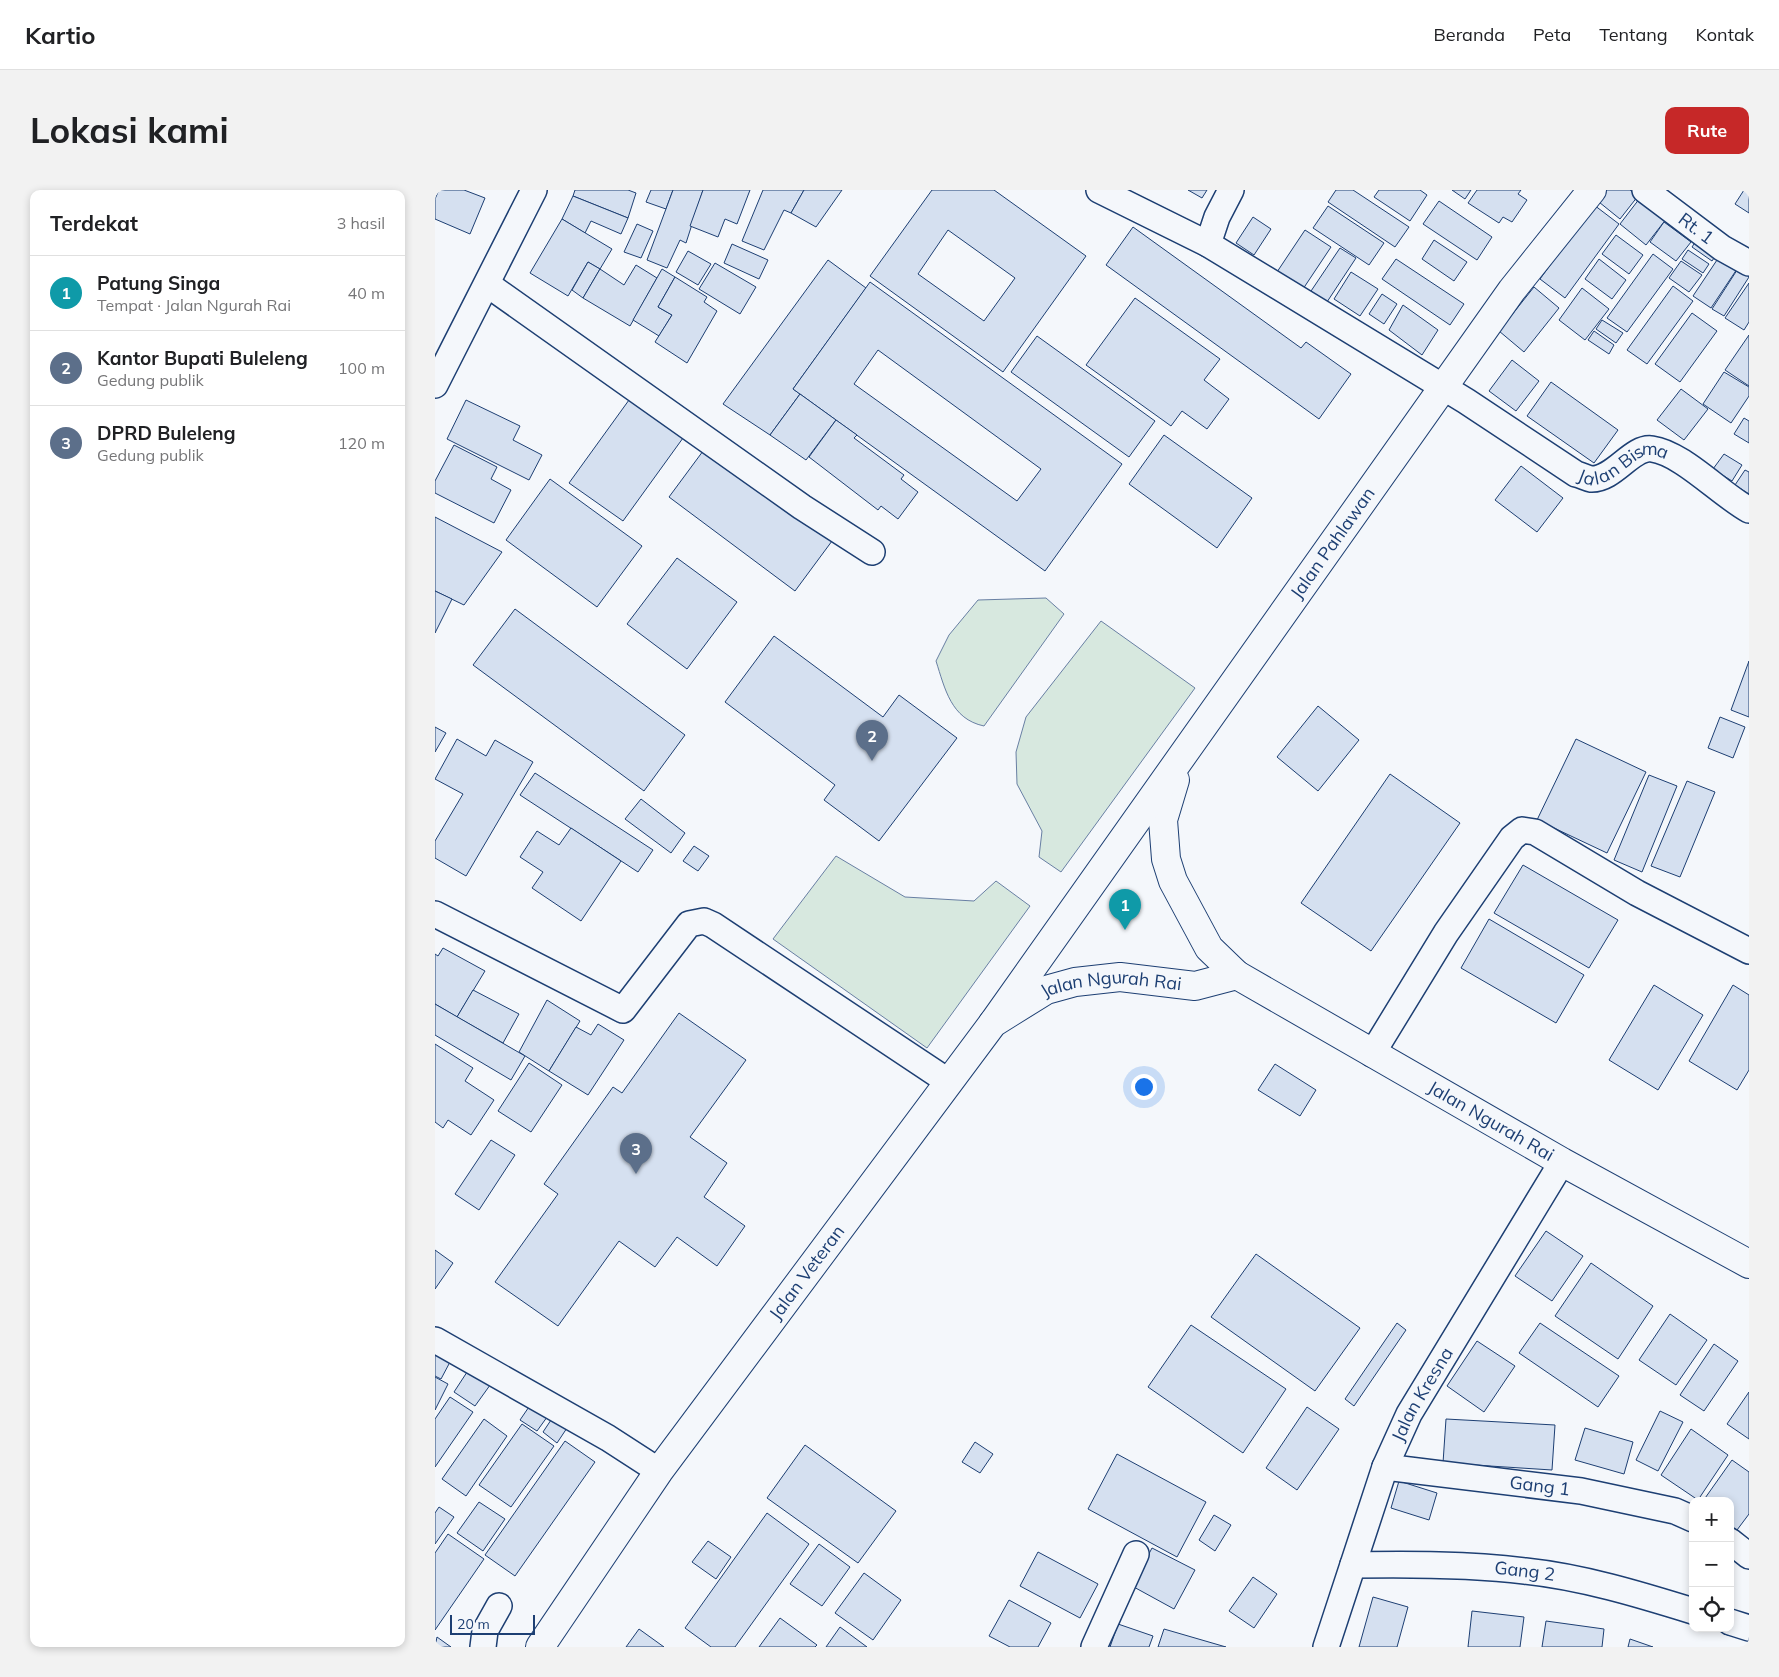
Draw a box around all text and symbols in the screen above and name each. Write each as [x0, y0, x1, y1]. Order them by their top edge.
text: Kartio [25, 20, 96, 50]
text: Beranda [1434, 23, 1505, 46]
text: Peta [1533, 23, 1571, 46]
text: Tentang [1599, 23, 1668, 46]
text: Kontak [1696, 23, 1754, 46]
button: Rute [1665, 107, 1749, 154]
text: Lokasi kami [30, 108, 229, 152]
street label: Rt. 1 [1674, 207, 1719, 249]
text: Terdekat [50, 210, 138, 236]
text: 3 hasil [337, 213, 385, 233]
text: Patung Singa [97, 271, 220, 295]
text: 1 [61, 283, 71, 303]
text: 40 m [348, 283, 385, 303]
text: Tempat · Jalan Ngurah Rai [97, 295, 291, 315]
text: Kantor Bupati Buleleng [97, 346, 308, 370]
text: 2 [61, 358, 71, 378]
text: 100 m [338, 358, 385, 378]
text: Gedung publik [97, 370, 204, 390]
text: DPRD Buleleng [97, 421, 236, 445]
text: 3 [61, 433, 71, 453]
text: 120 m [338, 433, 385, 453]
street label: Jalan Bisma [1575, 437, 1672, 491]
text: Gedung publik [97, 445, 204, 465]
street label: Jalan Pahlawan [1285, 482, 1380, 603]
pin: 2 [856, 720, 888, 761]
pin: 1 [1109, 889, 1141, 930]
street label: Jalan Ngurah Rai [1036, 965, 1183, 1002]
your location [1131, 1074, 1157, 1100]
street label: Jalan Ngurah Rai [1424, 1075, 1558, 1166]
pin: 3 [620, 1133, 652, 1174]
street label: Jalan Veteran [764, 1220, 849, 1324]
street label: Jalan Kresna [1386, 1343, 1458, 1445]
street label: Gang 1 [1508, 1470, 1572, 1501]
map controls [1689, 1497, 1734, 1632]
button: + [1689, 1497, 1734, 1542]
button: − [1689, 1542, 1734, 1587]
street label: Gang 2 [1493, 1556, 1557, 1586]
button: locate [1689, 1587, 1734, 1632]
scale bar [450, 1612, 535, 1635]
text: 20 m [457, 1615, 490, 1633]

